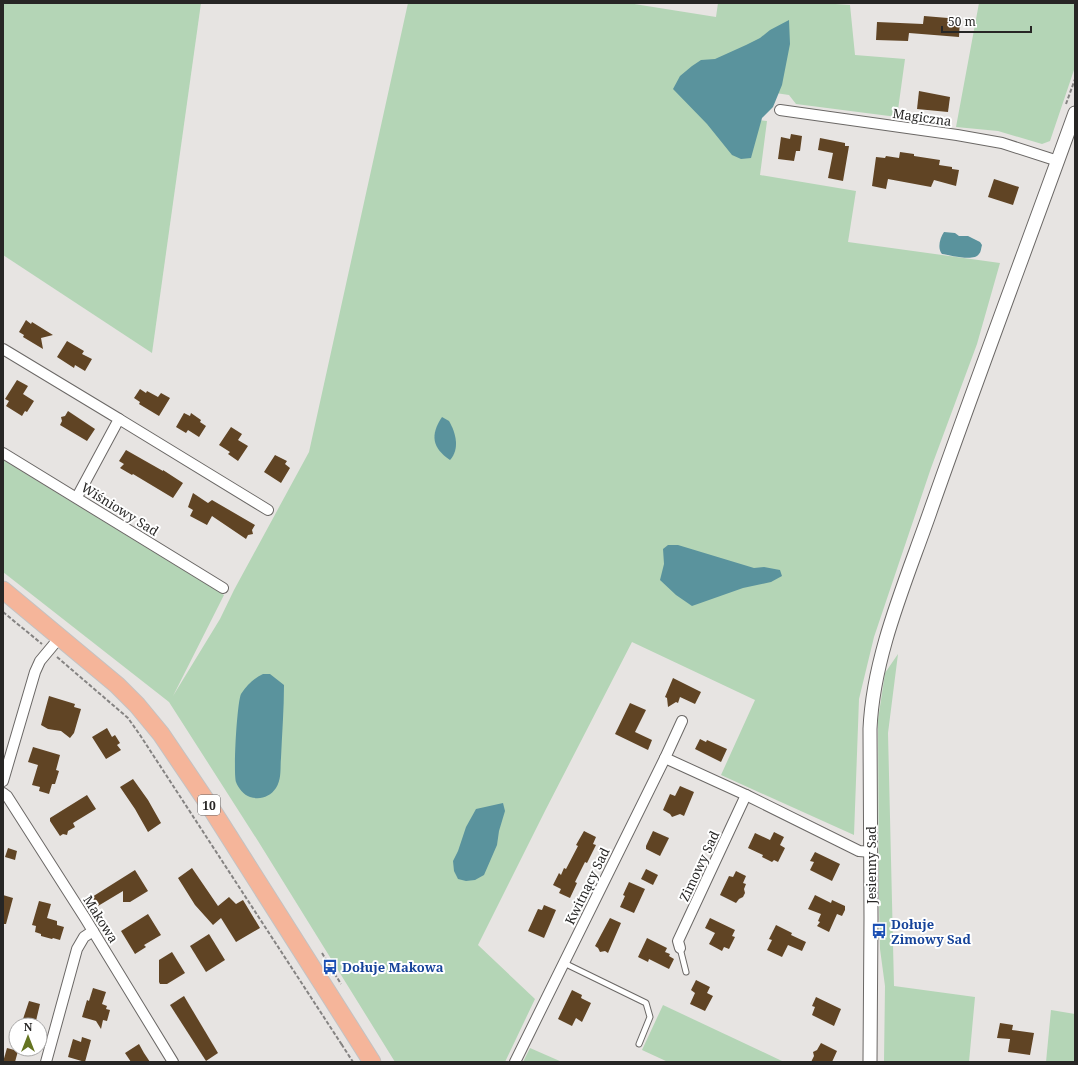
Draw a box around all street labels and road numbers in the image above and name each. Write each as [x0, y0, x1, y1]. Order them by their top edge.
street label: Magiczna [891, 104, 953, 130]
street label: Wiśniowy Sad [78, 478, 162, 540]
road number: 10 [198, 795, 220, 815]
street label: Jesienny Sad [862, 826, 880, 905]
street label: Zimowy Sad [675, 828, 723, 904]
street label: Kwitnący Sad [561, 844, 613, 928]
street label: Makowa [79, 892, 123, 946]

